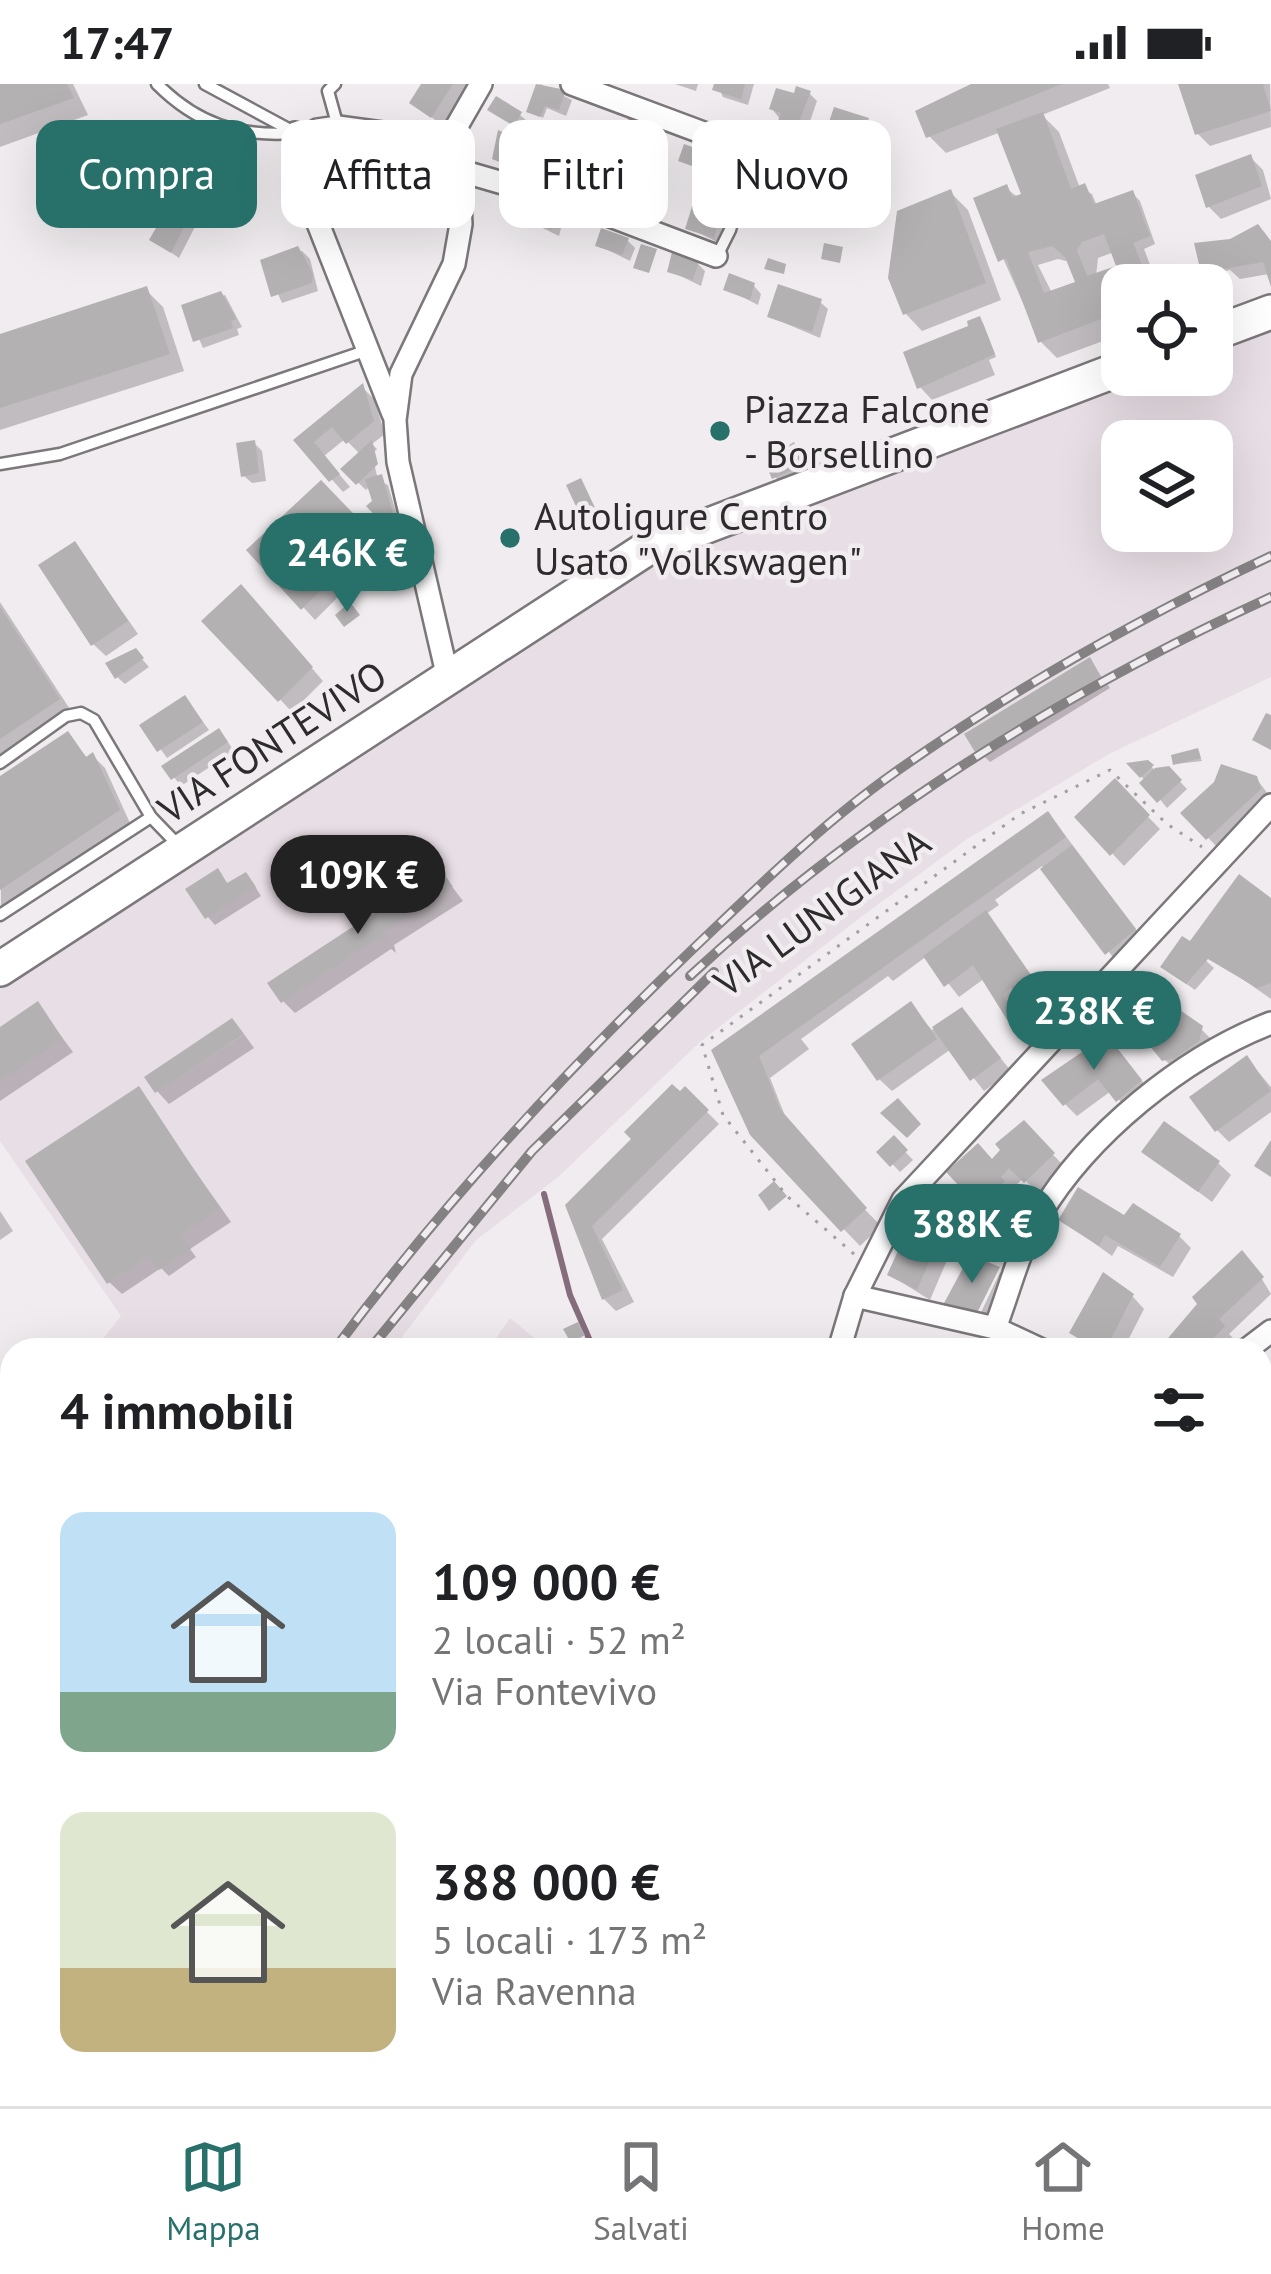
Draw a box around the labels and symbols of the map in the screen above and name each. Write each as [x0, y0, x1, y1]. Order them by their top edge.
place label: Piazza Falcone - Borsellino [744, 383, 990, 479]
marker: Piazza Falcone - Borsellino [707, 418, 733, 444]
place label: Autoligure Centro Usato "Volkswagen" [534, 490, 862, 586]
pin: 246K € [249, 513, 445, 615]
marker: Autoligure Centro Usato "Volkswagen" [497, 525, 523, 551]
street label: VIA FONTEVIVO [147, 649, 396, 835]
street label: VIA LUNIGIANA [703, 816, 940, 1008]
pin: 109K € [260, 835, 456, 937]
pin: 238K € [996, 971, 1192, 1073]
pin: 388K € [874, 1184, 1070, 1286]

